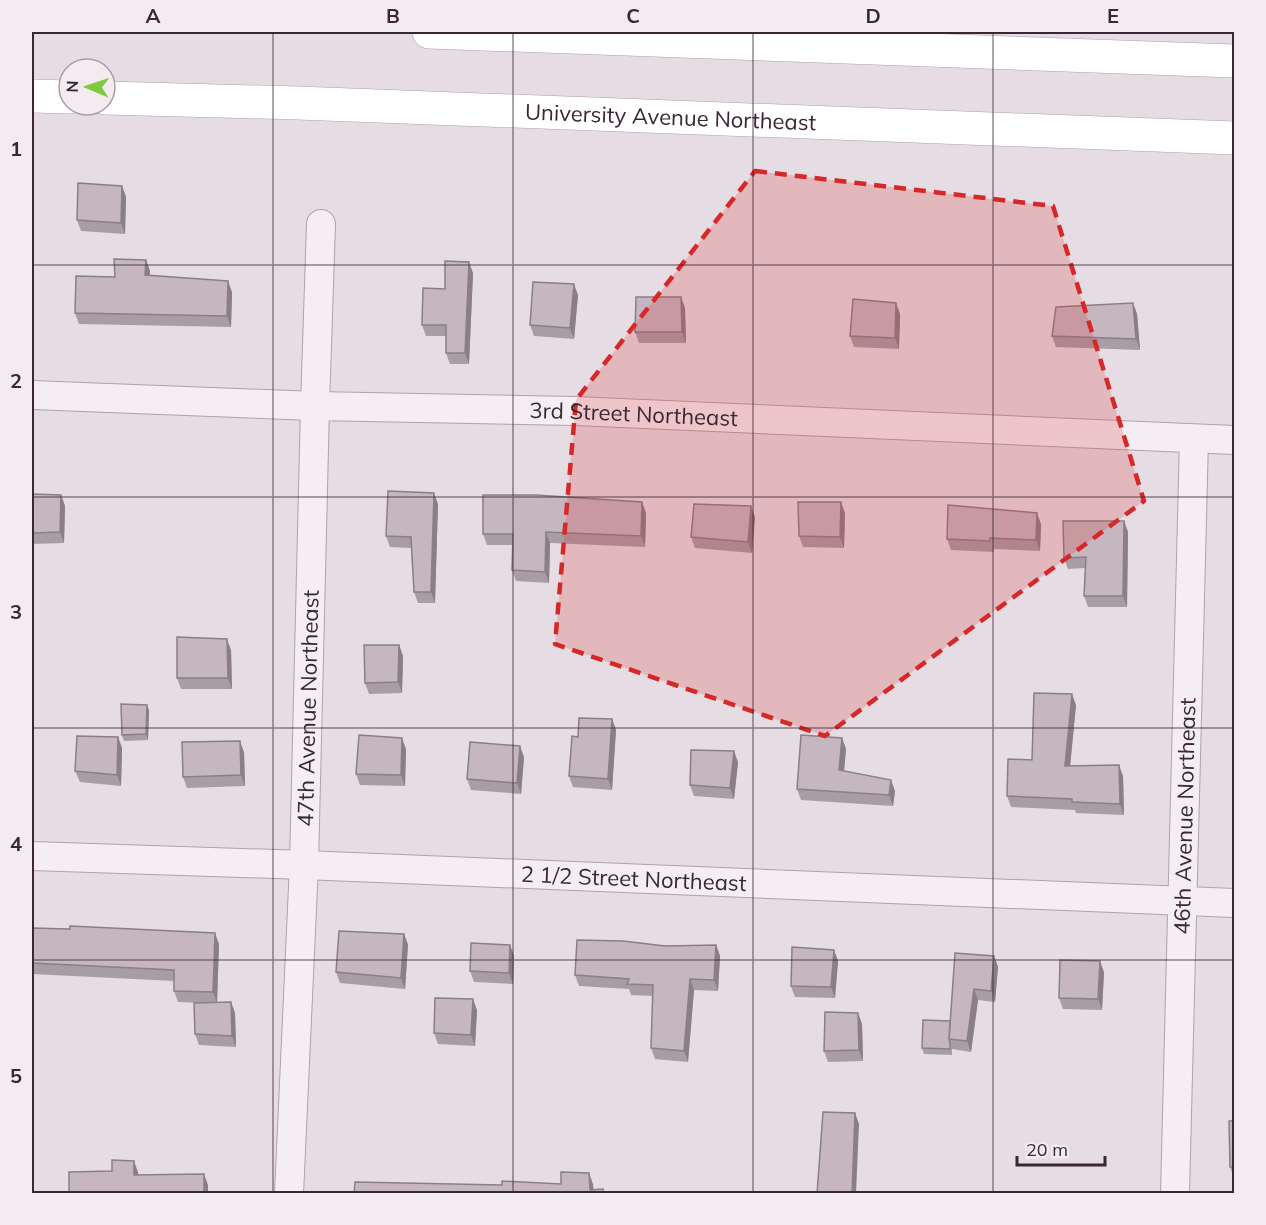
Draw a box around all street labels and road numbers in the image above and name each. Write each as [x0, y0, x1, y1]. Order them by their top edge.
street label: University Avenue Northeast [525, 98, 817, 136]
street label: 3rd Street Northeast [529, 396, 739, 432]
street label: 47th Avenue Northeast [291, 589, 325, 827]
street label: 46th Avenue Northeast [1168, 697, 1201, 935]
street label: 2 1/2 Street Northeast [520, 860, 747, 897]

